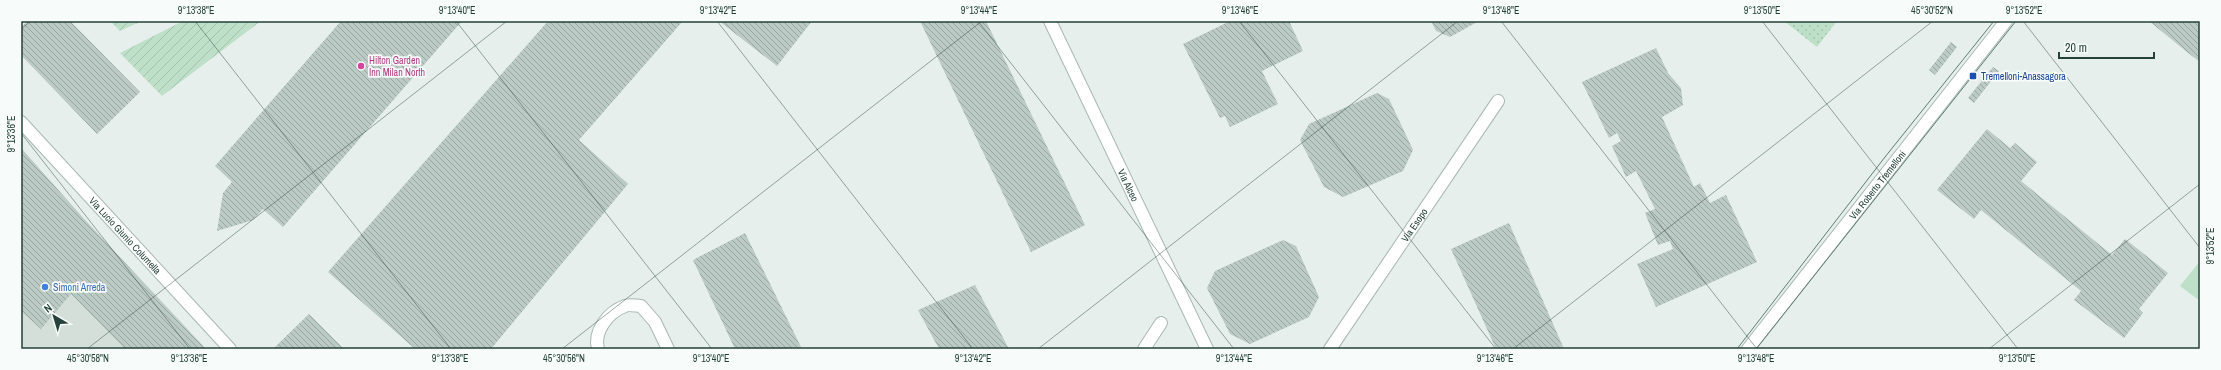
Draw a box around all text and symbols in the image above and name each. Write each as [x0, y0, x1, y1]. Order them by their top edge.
text: 9°13'38"E [178, 4, 214, 17]
text: 9°13'40"E [439, 4, 475, 17]
text: 9°13'42"E [700, 4, 736, 17]
text: 9°13'44"E [961, 4, 997, 17]
text: 9°13'46"E [1222, 4, 1258, 17]
text: 9°13'48"E [1483, 4, 1519, 17]
text: 9°13'50"E [1744, 4, 1780, 17]
text: 45°30'52"N [1911, 4, 1953, 17]
text: 9°13'52"E [2006, 4, 2042, 17]
scale bar [2059, 34, 2154, 60]
text: 20 m [2065, 40, 2087, 56]
place label: Hilton Garden Inn Milan North [369, 54, 425, 79]
marker: Hilton Garden Inn Milan North [356, 61, 366, 71]
place label: Tremelloni-Anassagora [1981, 70, 2066, 83]
marker: Tremelloni-Anassagora [1968, 71, 1978, 81]
text: 9°13'36"E [5, 116, 18, 152]
street label: Via Roberto Tremelloni [1846, 148, 1909, 222]
street label: Via Alceo [1115, 167, 1142, 204]
street label: Via Lucio Giunio Columella [86, 194, 164, 277]
street label: Via Esopo [1399, 205, 1431, 244]
text: 9°13'52"E [2204, 228, 2217, 264]
place label: Simoni Arreda [53, 281, 106, 294]
marker: Simoni Arreda [40, 282, 50, 292]
north arrow [34, 296, 74, 336]
text: N [41, 301, 55, 316]
text: 45°30'58"N [67, 352, 109, 365]
text: 9°13'36"E [171, 352, 207, 365]
text: 9°13'38"E [432, 352, 468, 365]
text: 45°30'56"N [543, 352, 585, 365]
text: 9°13'40"E [693, 352, 729, 365]
text: 9°13'42"E [955, 352, 991, 365]
text: 9°13'44"E [1216, 352, 1252, 365]
text: 9°13'46"E [1477, 352, 1513, 365]
text: 9°13'48"E [1738, 352, 1774, 365]
text: 9°13'50"E [1999, 352, 2035, 365]

